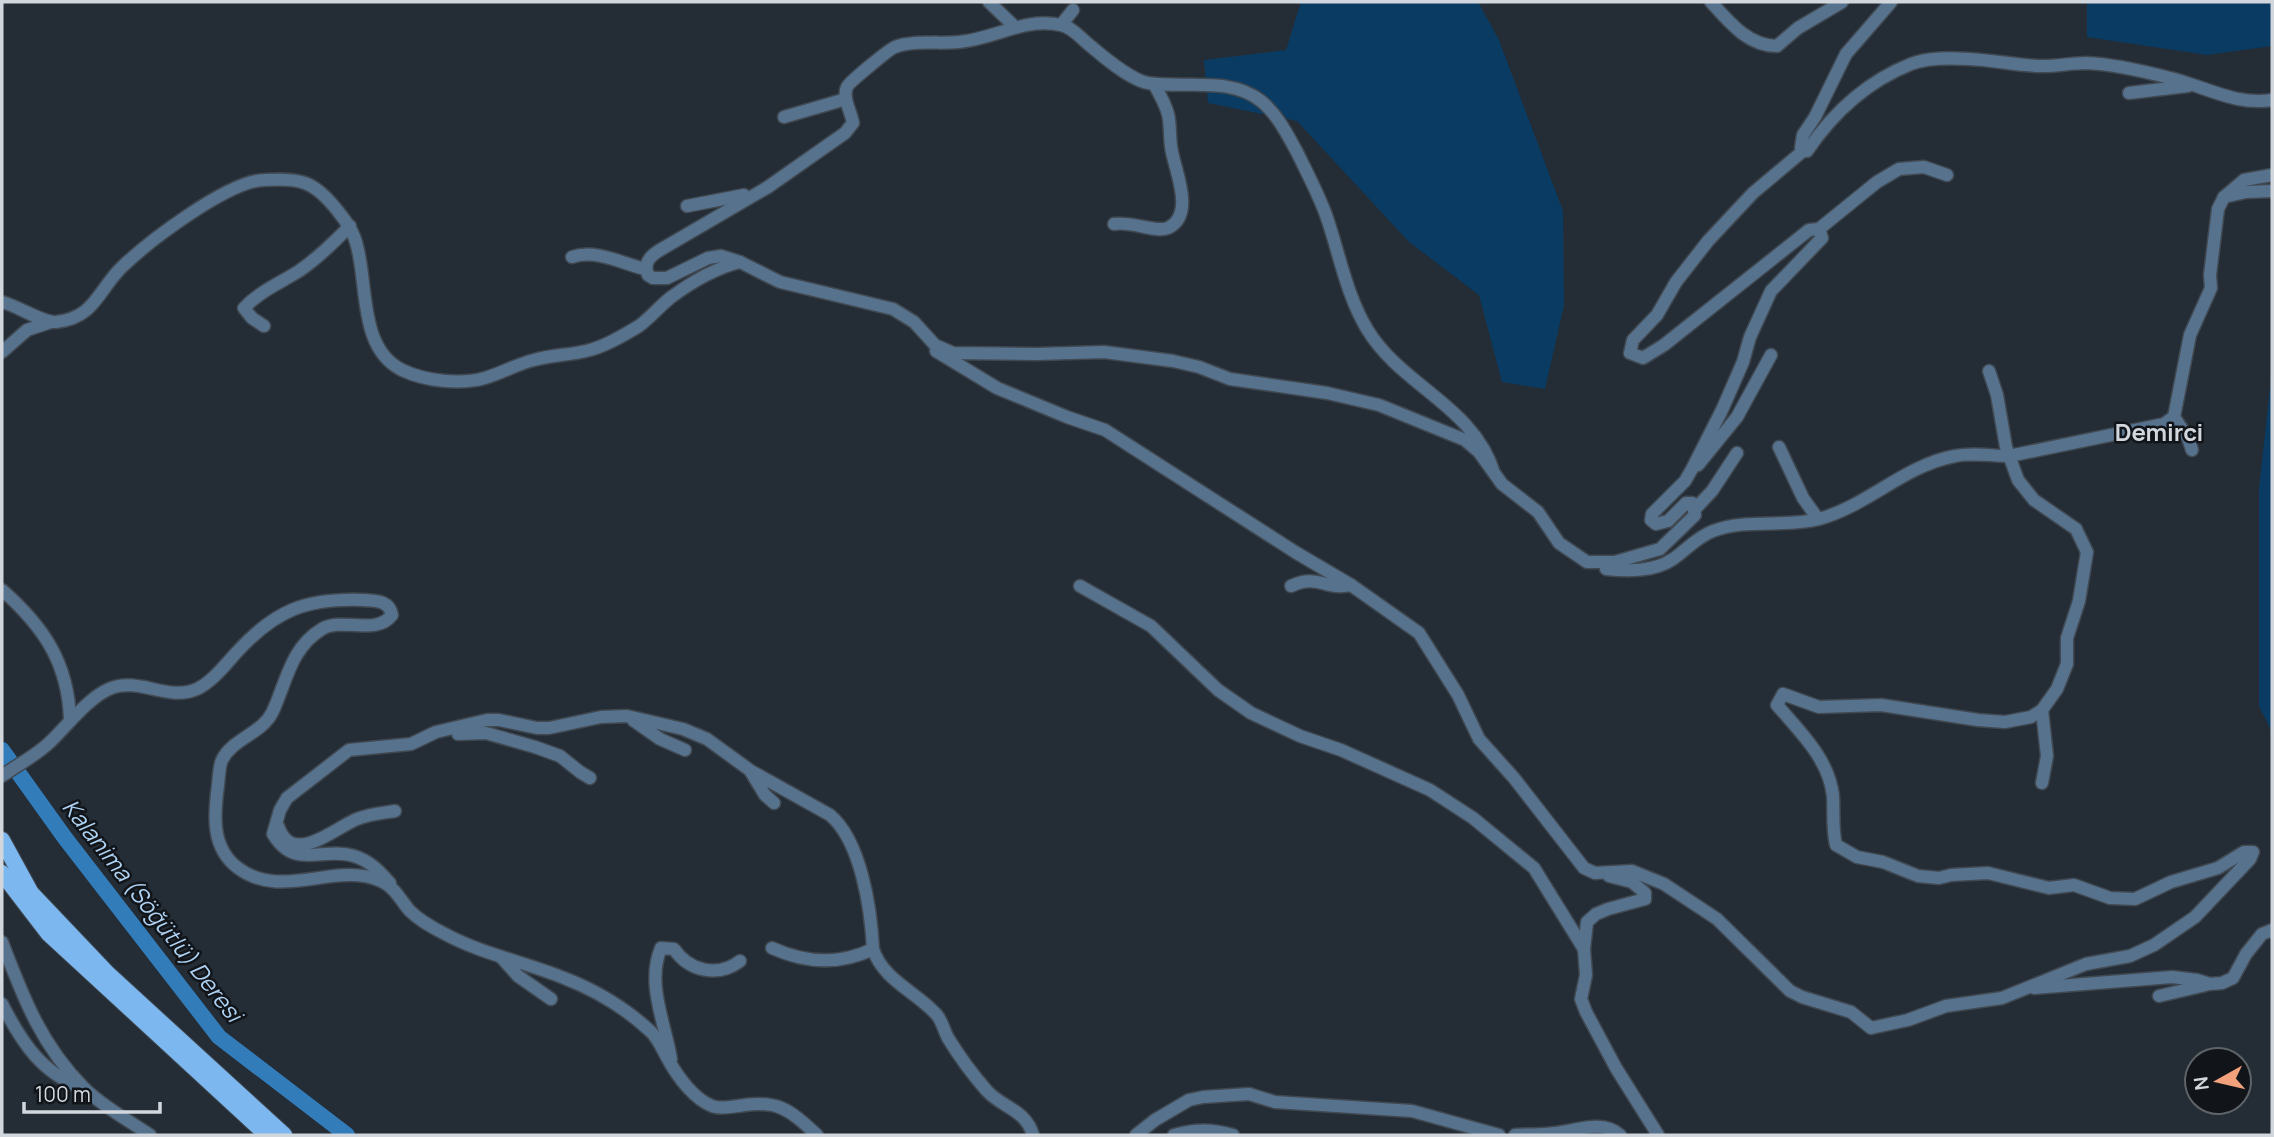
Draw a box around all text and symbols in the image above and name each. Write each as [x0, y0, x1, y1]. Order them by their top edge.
district label: Demirci [2115, 415, 2203, 448]
water label: Kalanima (Söğütlü) Deresi [56, 792, 252, 1030]
north arrow [2183, 1046, 2253, 1116]
scale bar [24, 1070, 161, 1114]
text: N [2187, 1075, 2215, 1092]
text: 100 m [35, 1080, 91, 1108]

